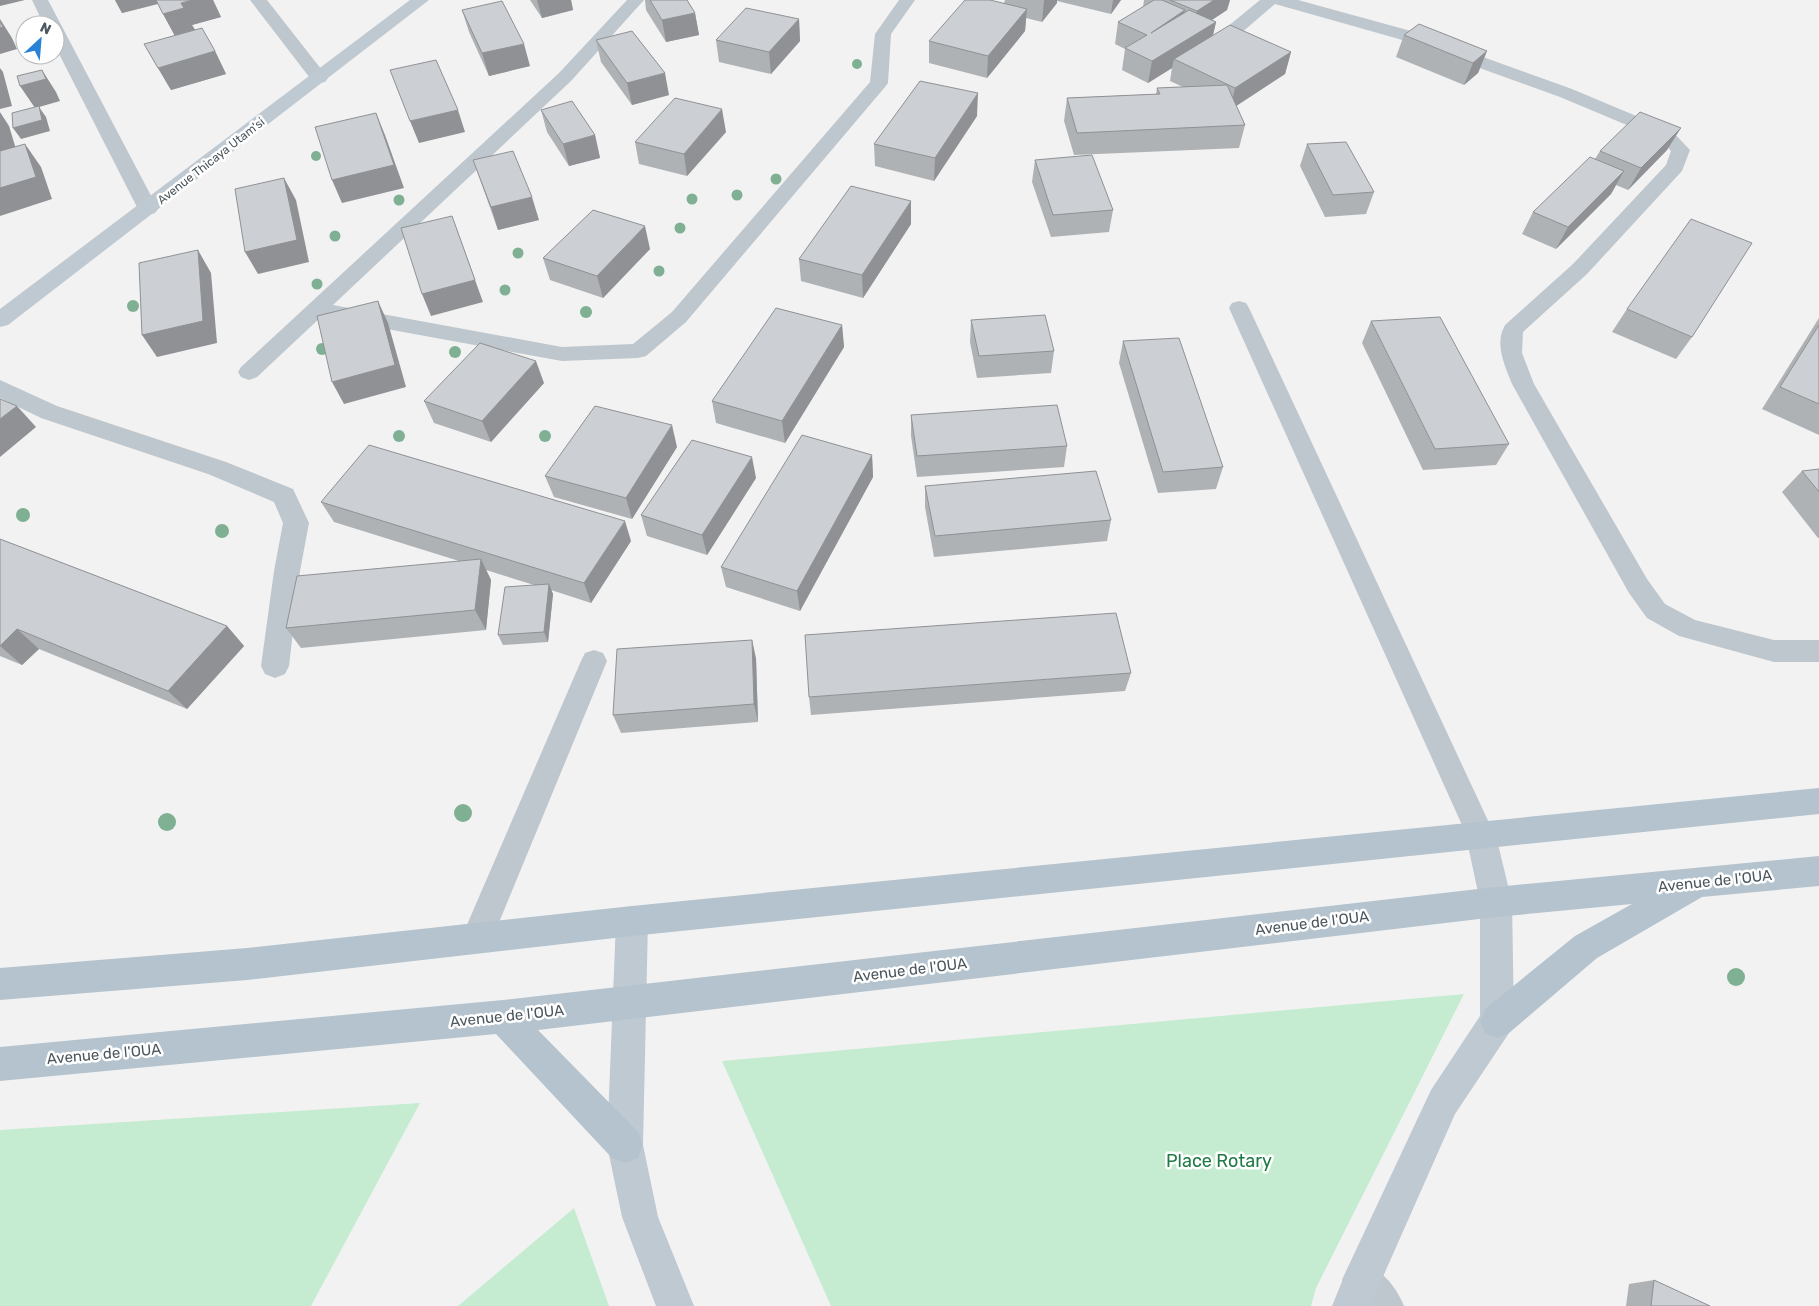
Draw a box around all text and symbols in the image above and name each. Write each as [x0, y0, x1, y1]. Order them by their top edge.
north arrow [15, 15, 65, 65]
text: N [37, 19, 54, 39]
street label: Avenue Thicaya Utam'si [155, 115, 267, 207]
street label: Avenue de l'OUA [1657, 866, 1773, 896]
street label: Avenue de l'OUA [1254, 907, 1370, 939]
street label: Avenue de l'OUA [852, 954, 968, 986]
street label: Avenue de l'OUA [449, 1001, 565, 1031]
street label: Avenue de l'OUA [46, 1040, 162, 1068]
park label: Place Rotary [1166, 1150, 1272, 1172]

